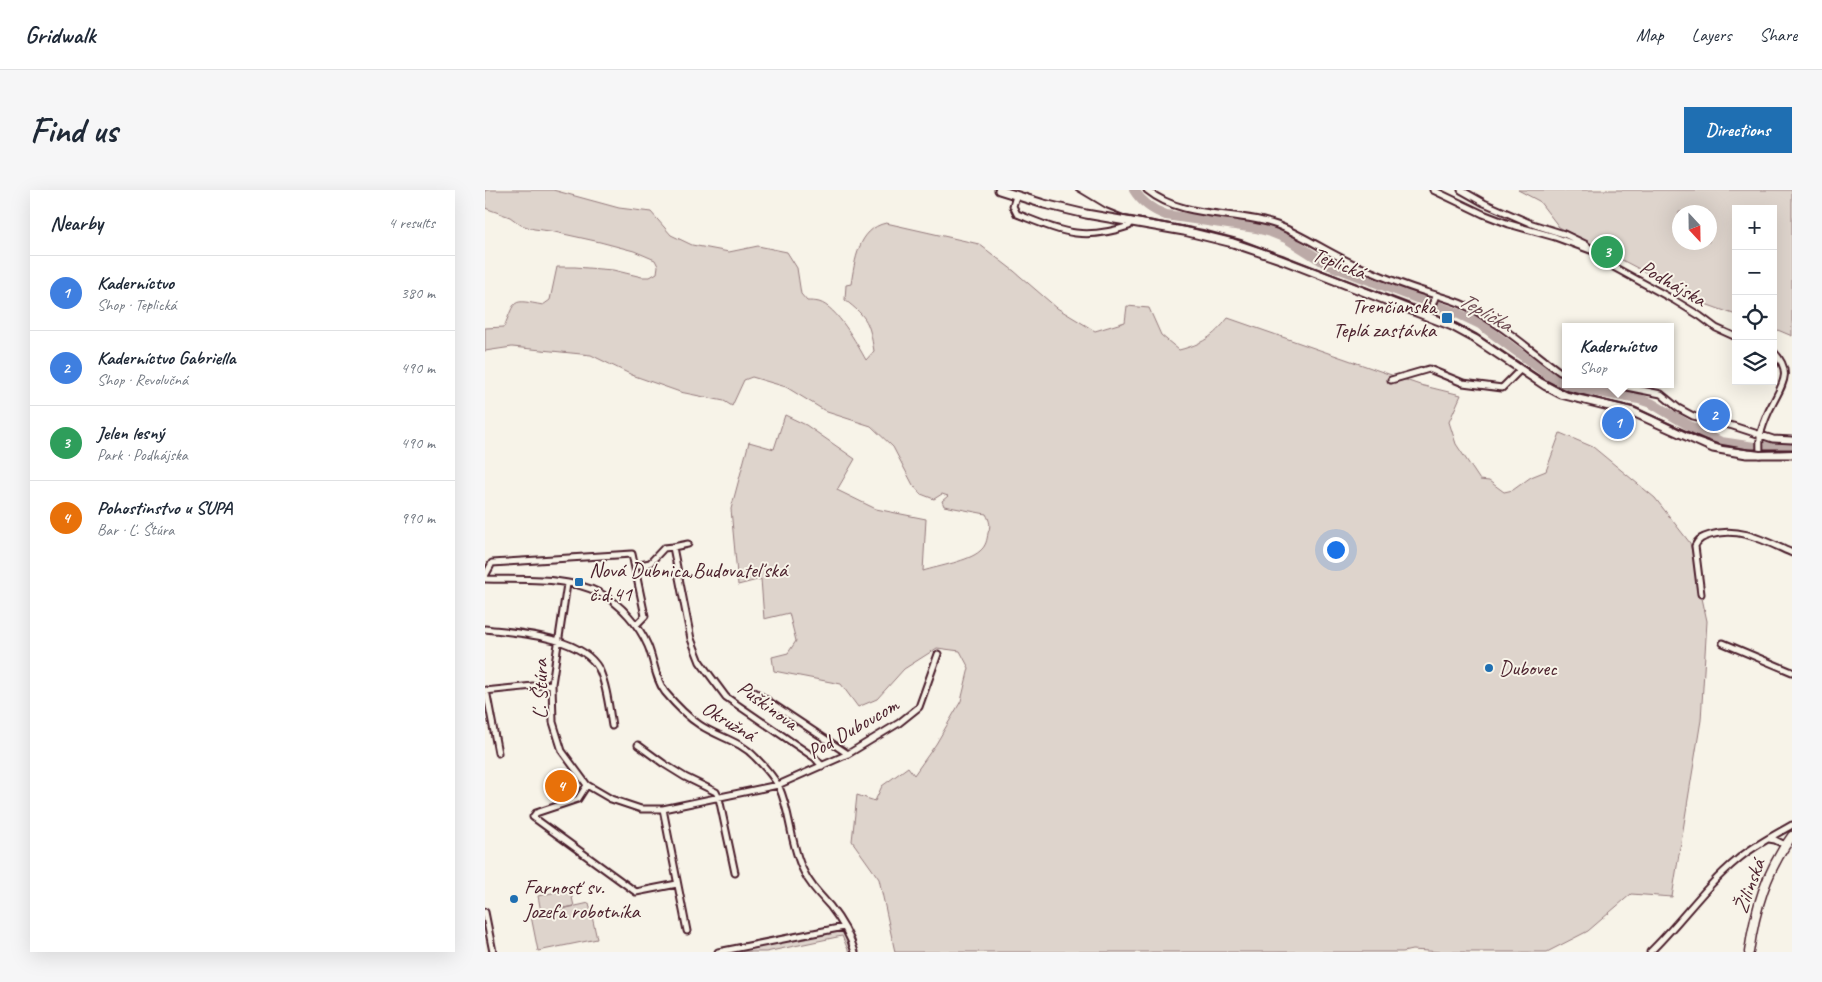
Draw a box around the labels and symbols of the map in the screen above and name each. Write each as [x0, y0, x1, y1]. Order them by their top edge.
north arrow [1672, 205, 1717, 250]
pin: 3 [1591, 233, 1623, 271]
street label: Teplická [1309, 241, 1371, 286]
street label: Podhájska [1635, 254, 1712, 313]
water label: Teplička [1454, 286, 1519, 339]
place label: Trenčianska Teplá zastávka [1333, 293, 1438, 343]
marker: Trenčianska Teplá zastávka [1440, 311, 1454, 325]
pin: 2 [1698, 396, 1730, 434]
pin: 1 [1602, 404, 1634, 442]
your location [1323, 537, 1349, 563]
place label: Nová Dubnica,Budovateľská č.d.41 [589, 557, 789, 607]
marker: Nová Dubnica,Budovateľská č.d.41 [573, 576, 585, 588]
place label: Dubovec [1499, 655, 1558, 681]
street label: Ľ. Štúra [527, 657, 553, 719]
marker: Dubovec [1483, 662, 1495, 674]
street label: Puškinova [733, 674, 805, 737]
street label: Pod Dubovcom [803, 691, 904, 765]
street label: Okružná [697, 695, 762, 748]
pin: 4 [545, 767, 577, 805]
street label: Žilinská [1727, 854, 1771, 917]
place label: Farnosť sv. Jozefa robotníka [523, 874, 641, 924]
marker: Farnosť sv. Jozefa robotníka [508, 893, 520, 905]

